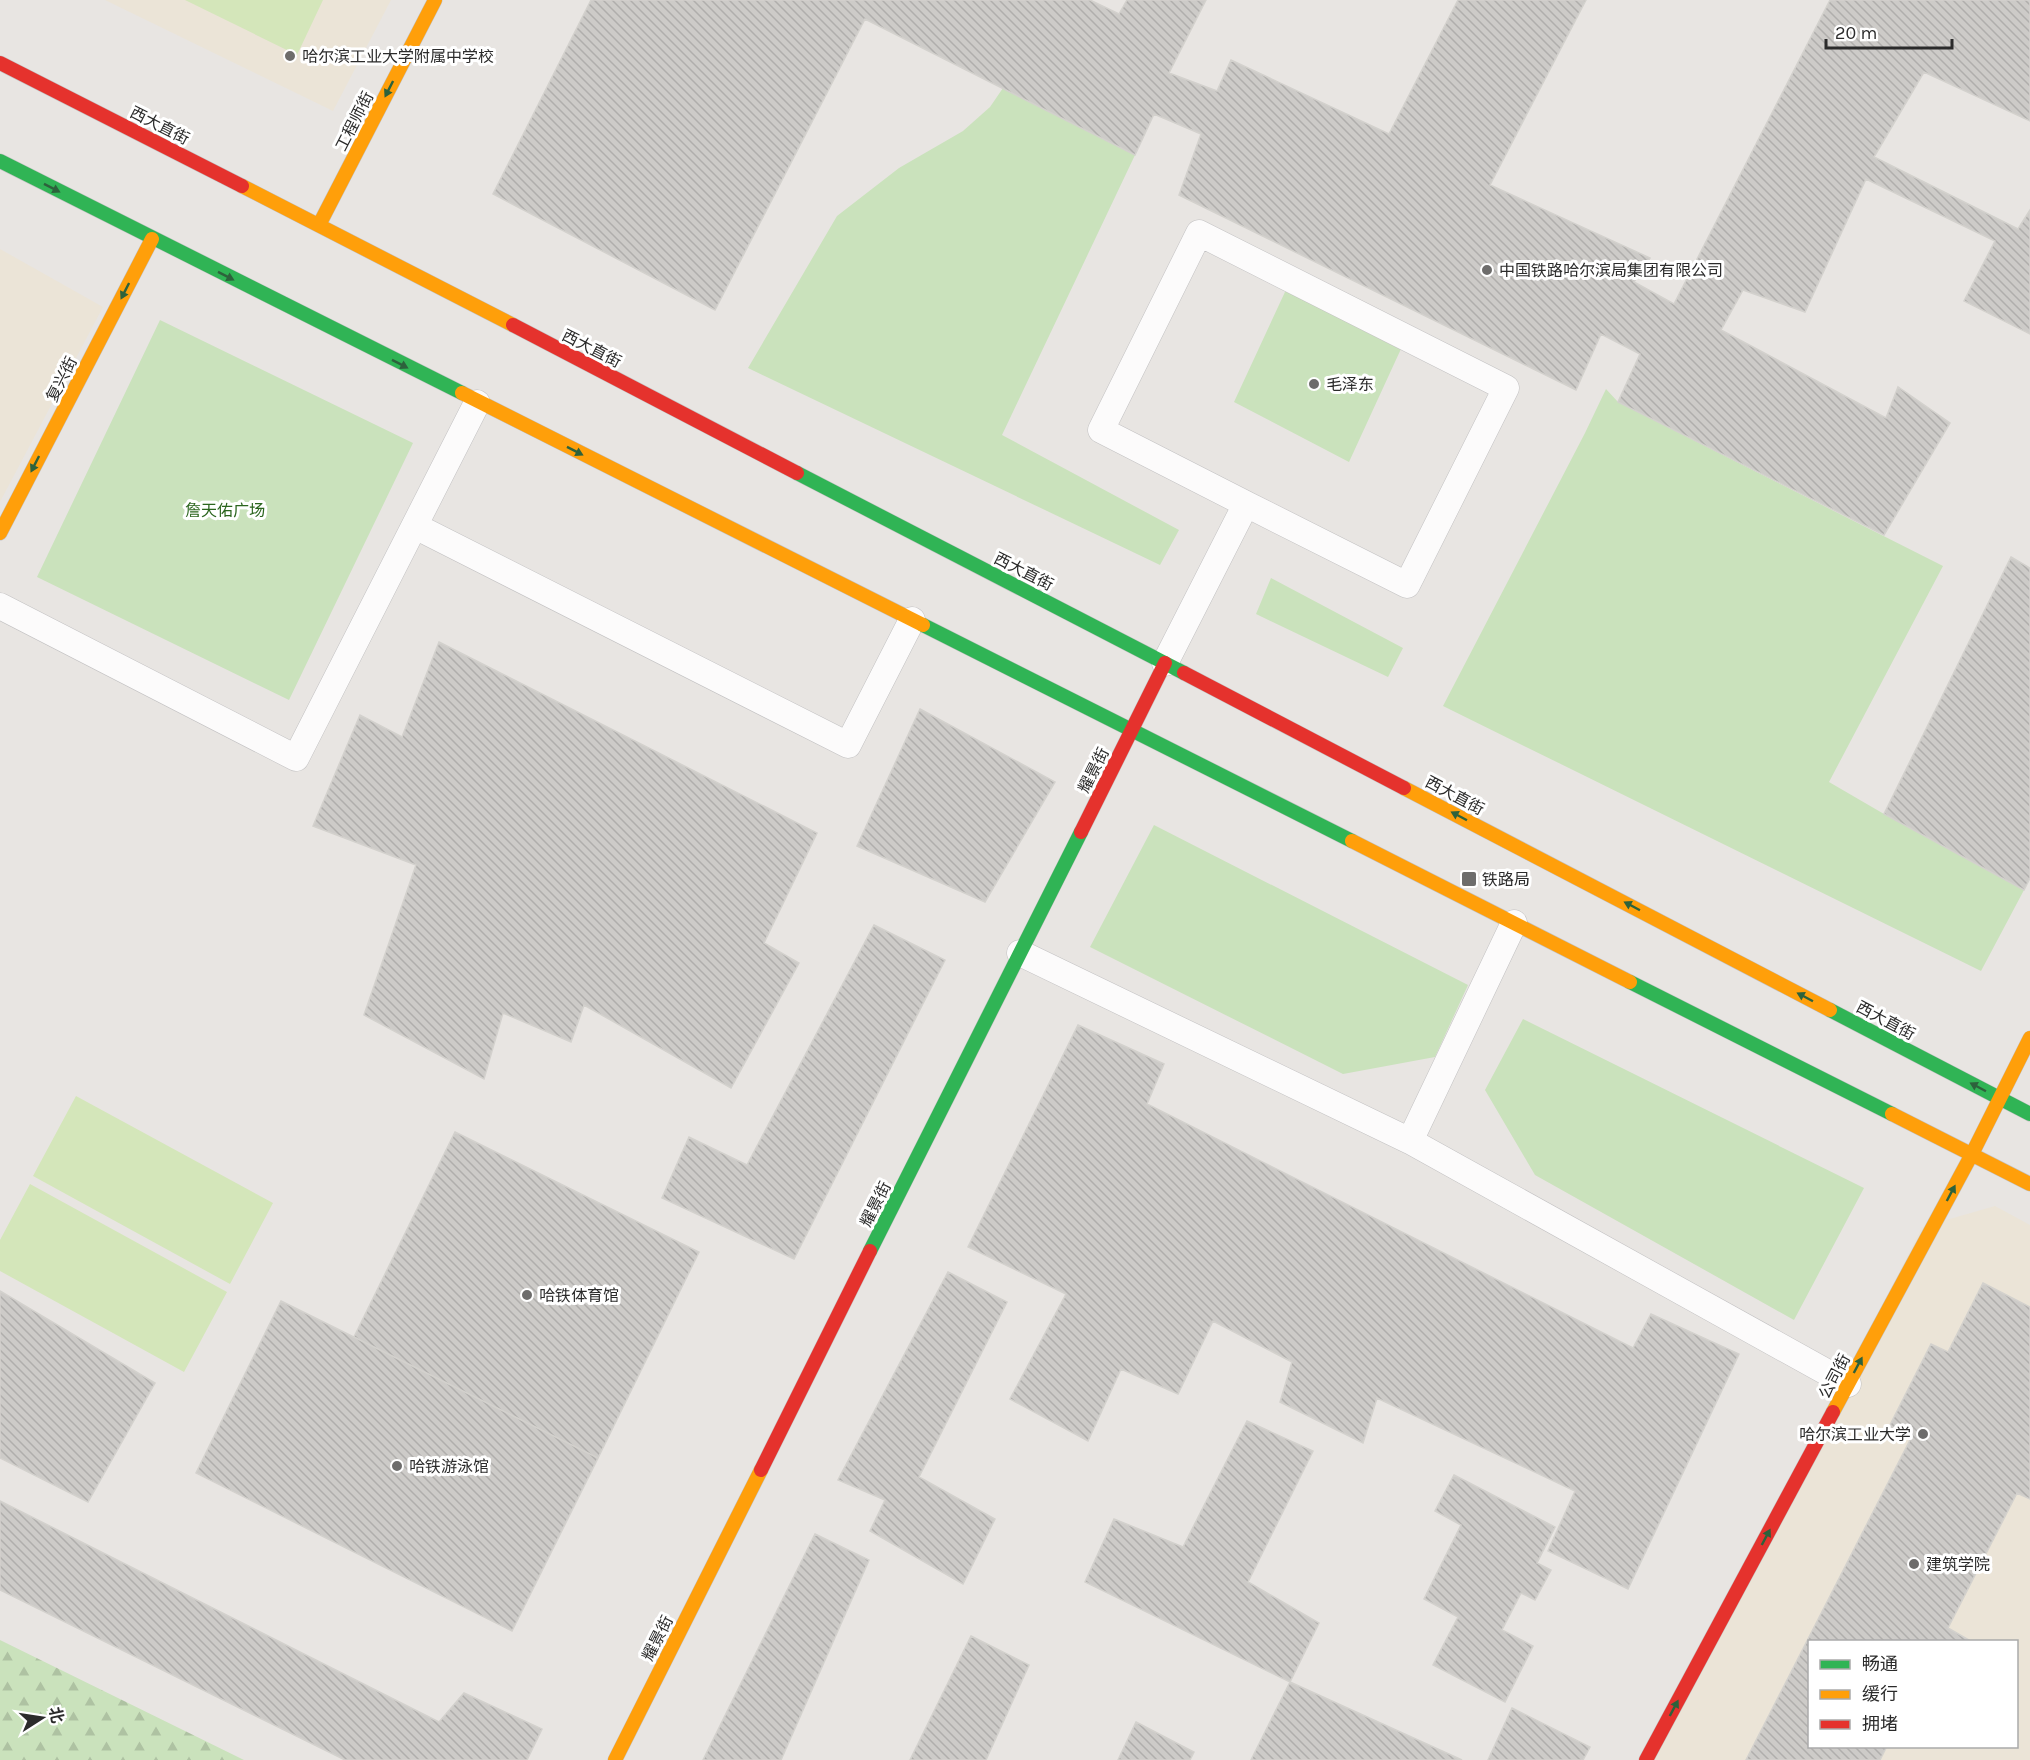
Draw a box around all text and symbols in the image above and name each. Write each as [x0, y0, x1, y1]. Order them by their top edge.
scale bar [1826, 12, 1952, 50]
text: 20 m [1835, 22, 1877, 44]
place label: 哈尔滨工业大学附属中学校 [302, 47, 494, 66]
marker: 哈尔滨工业大学附属中学校 [283, 49, 297, 63]
one-way arrow [384, 81, 393, 98]
street label: 工程师街 [331, 88, 377, 154]
street label: 西大直街 [127, 102, 193, 148]
one-way arrow [44, 183, 61, 193]
place label: 中国铁路哈尔滨局集团有限公司 [1499, 261, 1723, 280]
marker: 中国铁路哈尔滨局集团有限公司 [1480, 263, 1494, 277]
one-way arrow [217, 271, 235, 281]
one-way arrow [120, 283, 130, 300]
street label: 西大直街 [559, 325, 625, 371]
street label: 复兴街 [42, 354, 81, 405]
one-way arrow [392, 359, 409, 368]
place label: 毛泽东 [1326, 375, 1374, 394]
marker: 毛泽东 [1307, 377, 1321, 391]
one-way arrow [566, 446, 583, 456]
one-way arrow [31, 456, 40, 473]
park label: 詹天佑广场 [185, 501, 265, 520]
street label: 西大直街 [991, 548, 1057, 594]
street label: 耀景街 [1074, 745, 1113, 796]
street label: 西大直街 [1422, 772, 1487, 819]
one-way arrow [1451, 811, 1468, 821]
marker: 铁路局 [1460, 870, 1478, 888]
place label: 铁路局 [1482, 870, 1530, 889]
one-way arrow [1624, 902, 1641, 911]
one-way arrow [1796, 992, 1814, 1002]
street label: 西大直街 [1853, 997, 1918, 1044]
one-way arrow [1969, 1082, 1986, 1092]
street label: 耀景街 [856, 1179, 895, 1230]
one-way arrow [1946, 1184, 1956, 1201]
place label: 哈铁体育馆 [539, 1286, 619, 1305]
marker: 哈铁体育馆 [520, 1288, 534, 1302]
street label: 公司街 [1815, 1351, 1854, 1402]
one-way arrow [1853, 1356, 1863, 1373]
place label: 哈尔滨工业大学 [1799, 1425, 1911, 1444]
marker: 哈尔滨工业大学 [1916, 1427, 1930, 1441]
place label: 哈铁游泳馆 [409, 1457, 489, 1476]
marker: 哈铁游泳馆 [390, 1459, 404, 1473]
one-way arrow [1761, 1528, 1771, 1545]
place label: 建筑学院 [1926, 1555, 1990, 1574]
marker: 建筑学院 [1907, 1557, 1921, 1571]
street label: 耀景街 [638, 1613, 677, 1664]
legend [1808, 1640, 2018, 1748]
text: 畅通 [1862, 1653, 1898, 1675]
text: 缓行 [1862, 1683, 1898, 1705]
north arrow [12, 1688, 72, 1748]
one-way arrow [1669, 1700, 1679, 1717]
text: 北 [45, 1705, 67, 1725]
text: 拥堵 [1862, 1713, 1898, 1735]

